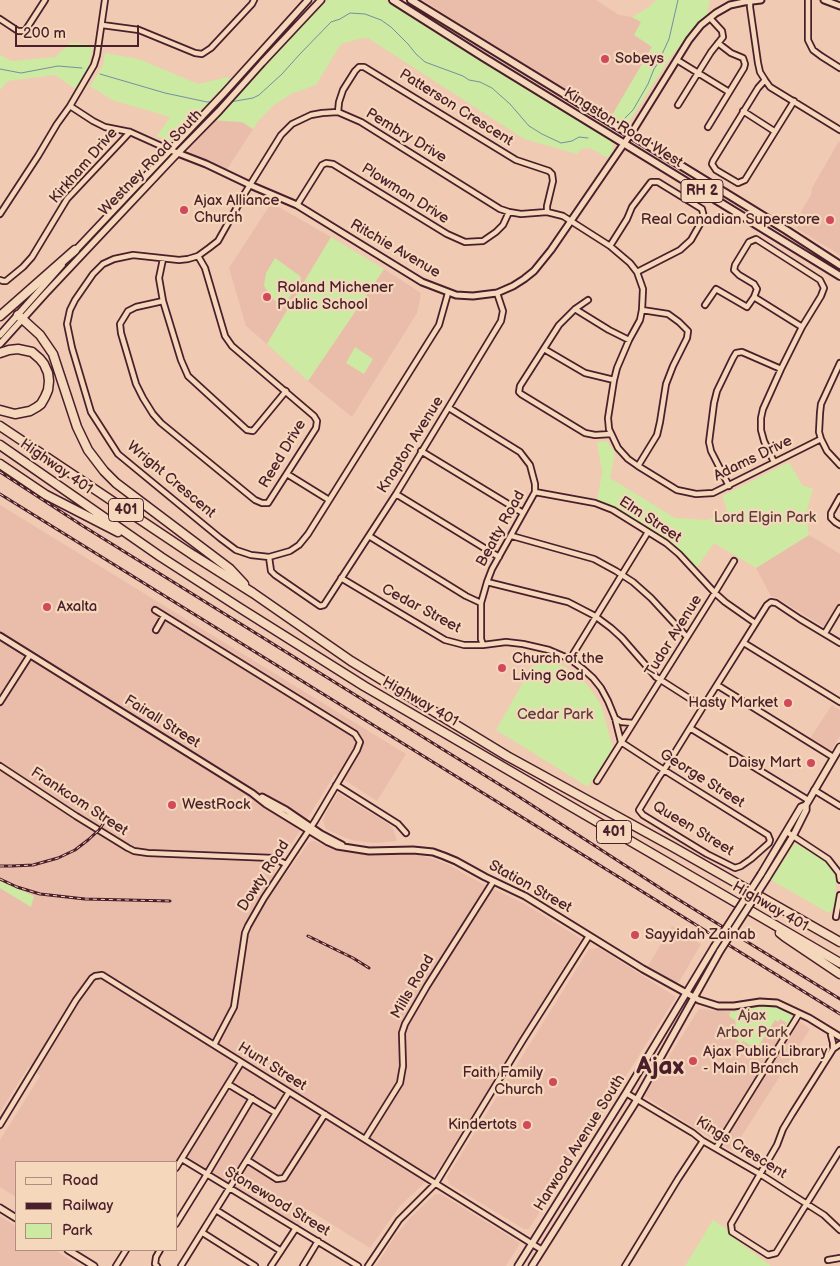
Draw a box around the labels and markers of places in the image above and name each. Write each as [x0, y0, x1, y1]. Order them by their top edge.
place label: Sobeys [615, 50, 664, 68]
marker: Sobeys [599, 53, 611, 65]
place label: Ajax Alliance Church [194, 192, 279, 227]
marker: Ajax Alliance Church [178, 204, 190, 216]
place label: Real Canadian Superstore [641, 211, 820, 229]
marker: Real Canadian Superstore [824, 214, 836, 226]
place label: Roland Michener Public School [277, 279, 393, 314]
marker: Roland Michener Public School [261, 291, 273, 303]
place label: Axalta [57, 598, 97, 616]
marker: Axalta [41, 601, 53, 613]
place label: Church of the Living God [512, 650, 604, 685]
marker: Church of the Living God [496, 662, 508, 674]
place label: Hasty Market [688, 694, 778, 712]
marker: Hasty Market [782, 697, 794, 709]
place label: Daisy Mart [728, 754, 801, 772]
marker: Daisy Mart [805, 757, 817, 769]
place label: WestRock [182, 796, 250, 814]
marker: WestRock [166, 799, 178, 811]
place label: Sayyidah Zainab [645, 926, 756, 944]
marker: Sayyidah Zainab [629, 929, 641, 941]
place label: Ajax Public Library - Main Branch [703, 1043, 828, 1078]
marker: Ajax Public Library - Main Branch [687, 1055, 699, 1067]
place label: Faith Family Church [463, 1064, 543, 1099]
marker: Faith Family Church [547, 1076, 559, 1088]
place label: Kindertots [448, 1116, 517, 1134]
marker: Kindertots [521, 1119, 533, 1131]

